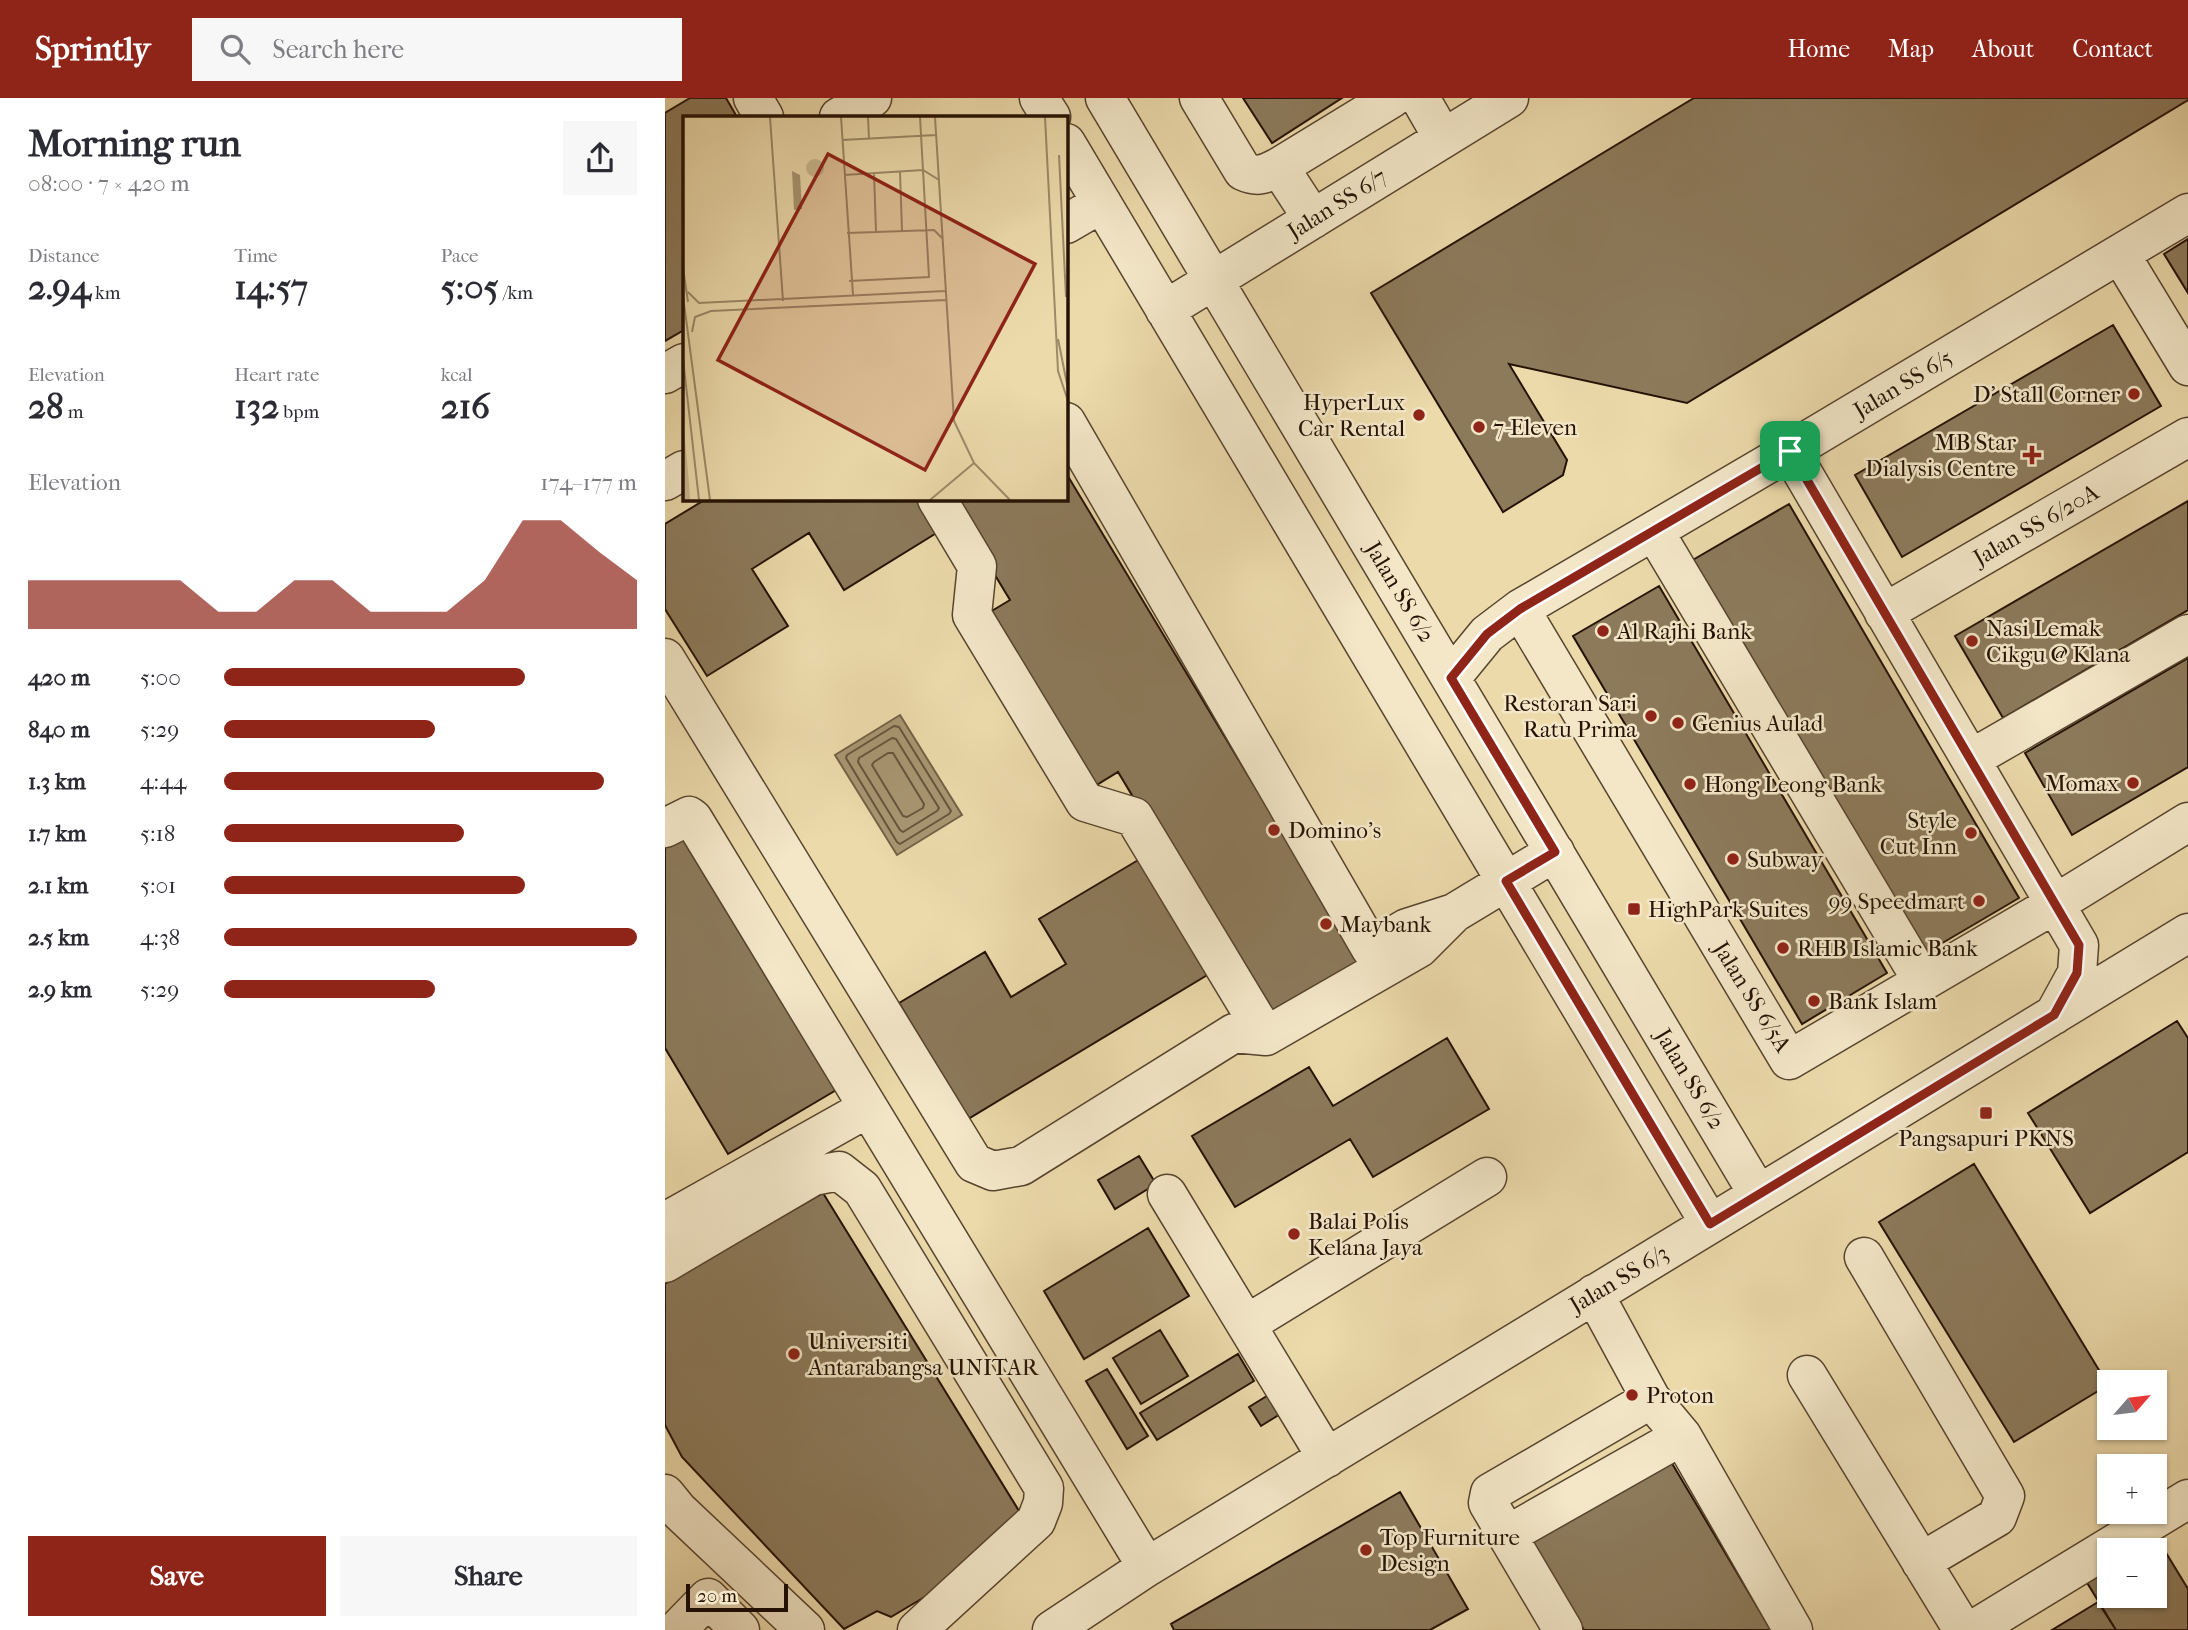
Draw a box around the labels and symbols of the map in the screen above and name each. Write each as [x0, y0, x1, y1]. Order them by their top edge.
inset map [683, 116, 1067, 500]
street label: Jalan SS 6/7 [1281, 163, 1392, 246]
street label: Jalan SS 6/5 [1847, 344, 1957, 425]
place label: D' Stall Corner [1973, 381, 2120, 408]
marker: D' Stall Corner [2126, 386, 2142, 402]
place label: HyperLux Car Rental [1298, 389, 1406, 442]
marker: HyperLux Car Rental [1411, 407, 1427, 423]
place label: 7-Eleven [1493, 414, 1578, 441]
marker: 7-Eleven [1471, 419, 1487, 435]
pin [1760, 421, 1820, 481]
place label: MB Star Dialysis Centre [1865, 429, 2016, 482]
marker: MB Star Dialysis Centre [2022, 445, 2042, 465]
street label: Jalan SS 6/20A [1967, 478, 2104, 573]
street label: Jalan SS 6/2 [1358, 535, 1441, 647]
place label: Nasi Lemak Cikgu @ Klana [1986, 615, 2131, 668]
place label: Al Rajhi Bank [1616, 618, 1753, 645]
marker: Al Rajhi Bank [1595, 623, 1611, 639]
marker: Nasi Lemak Cikgu @ Klana [1964, 633, 1980, 649]
place label: Restoran Sari Ratu Prima [1503, 690, 1637, 743]
marker: Restoran Sari Ratu Prima [1643, 708, 1659, 724]
place label: Genius Aulad [1692, 710, 1824, 737]
marker: Genius Aulad [1670, 715, 1686, 731]
place label: Momax [2045, 770, 2119, 797]
place label: Hong Leong Bank [1704, 771, 1883, 798]
marker: Momax [2125, 775, 2141, 791]
marker: Hong Leong Bank [1682, 776, 1698, 792]
place label: Style Cut Inn [1880, 807, 1958, 860]
place label: Domino's [1288, 817, 1381, 844]
marker: Domino's [1266, 822, 1282, 838]
marker: Style Cut Inn [1963, 825, 1979, 841]
place label: Subway [1747, 846, 1823, 873]
marker: Subway [1725, 851, 1741, 867]
place label: 99 Speedmart [1828, 888, 1965, 915]
marker: 99 Speedmart [1971, 893, 1987, 909]
place label: HighPark Suites [1648, 896, 1808, 923]
marker: HighPark Suites [1626, 901, 1642, 917]
place label: Maybank [1340, 911, 1433, 938]
marker: Maybank [1318, 916, 1334, 932]
street label: Jalan SS 6/5A [1706, 935, 1797, 1058]
place label: RHB Islamic Bank [1797, 935, 1979, 962]
marker: RHB Islamic Bank [1775, 940, 1791, 956]
place label: Bank Islam [1828, 988, 1937, 1015]
marker: Bank Islam [1806, 993, 1822, 1009]
street label: Jalan SS 6/2 [1648, 1022, 1731, 1134]
marker: Pangsapuri PKNS [1978, 1105, 1994, 1121]
place label: Pangsapuri PKNS [1898, 1125, 2074, 1152]
place label: Balai Polis Kelana Jaya [1308, 1208, 1423, 1261]
marker: Balai Polis Kelana Jaya [1286, 1226, 1302, 1242]
street label: Jalan SS 6/3 [1563, 1239, 1673, 1320]
place label: Universiti Antarabangsa UNITAR [807, 1328, 1040, 1381]
marker: Universiti Antarabangsa UNITAR [786, 1346, 802, 1362]
north arrow [2097, 1370, 2167, 1440]
place label: Proton [1646, 1382, 1715, 1409]
marker: Proton [1624, 1387, 1640, 1403]
place label: Top Furniture Design [1380, 1524, 1520, 1577]
marker: Top Furniture Design [1358, 1542, 1374, 1558]
scale bar [686, 1581, 787, 1613]

